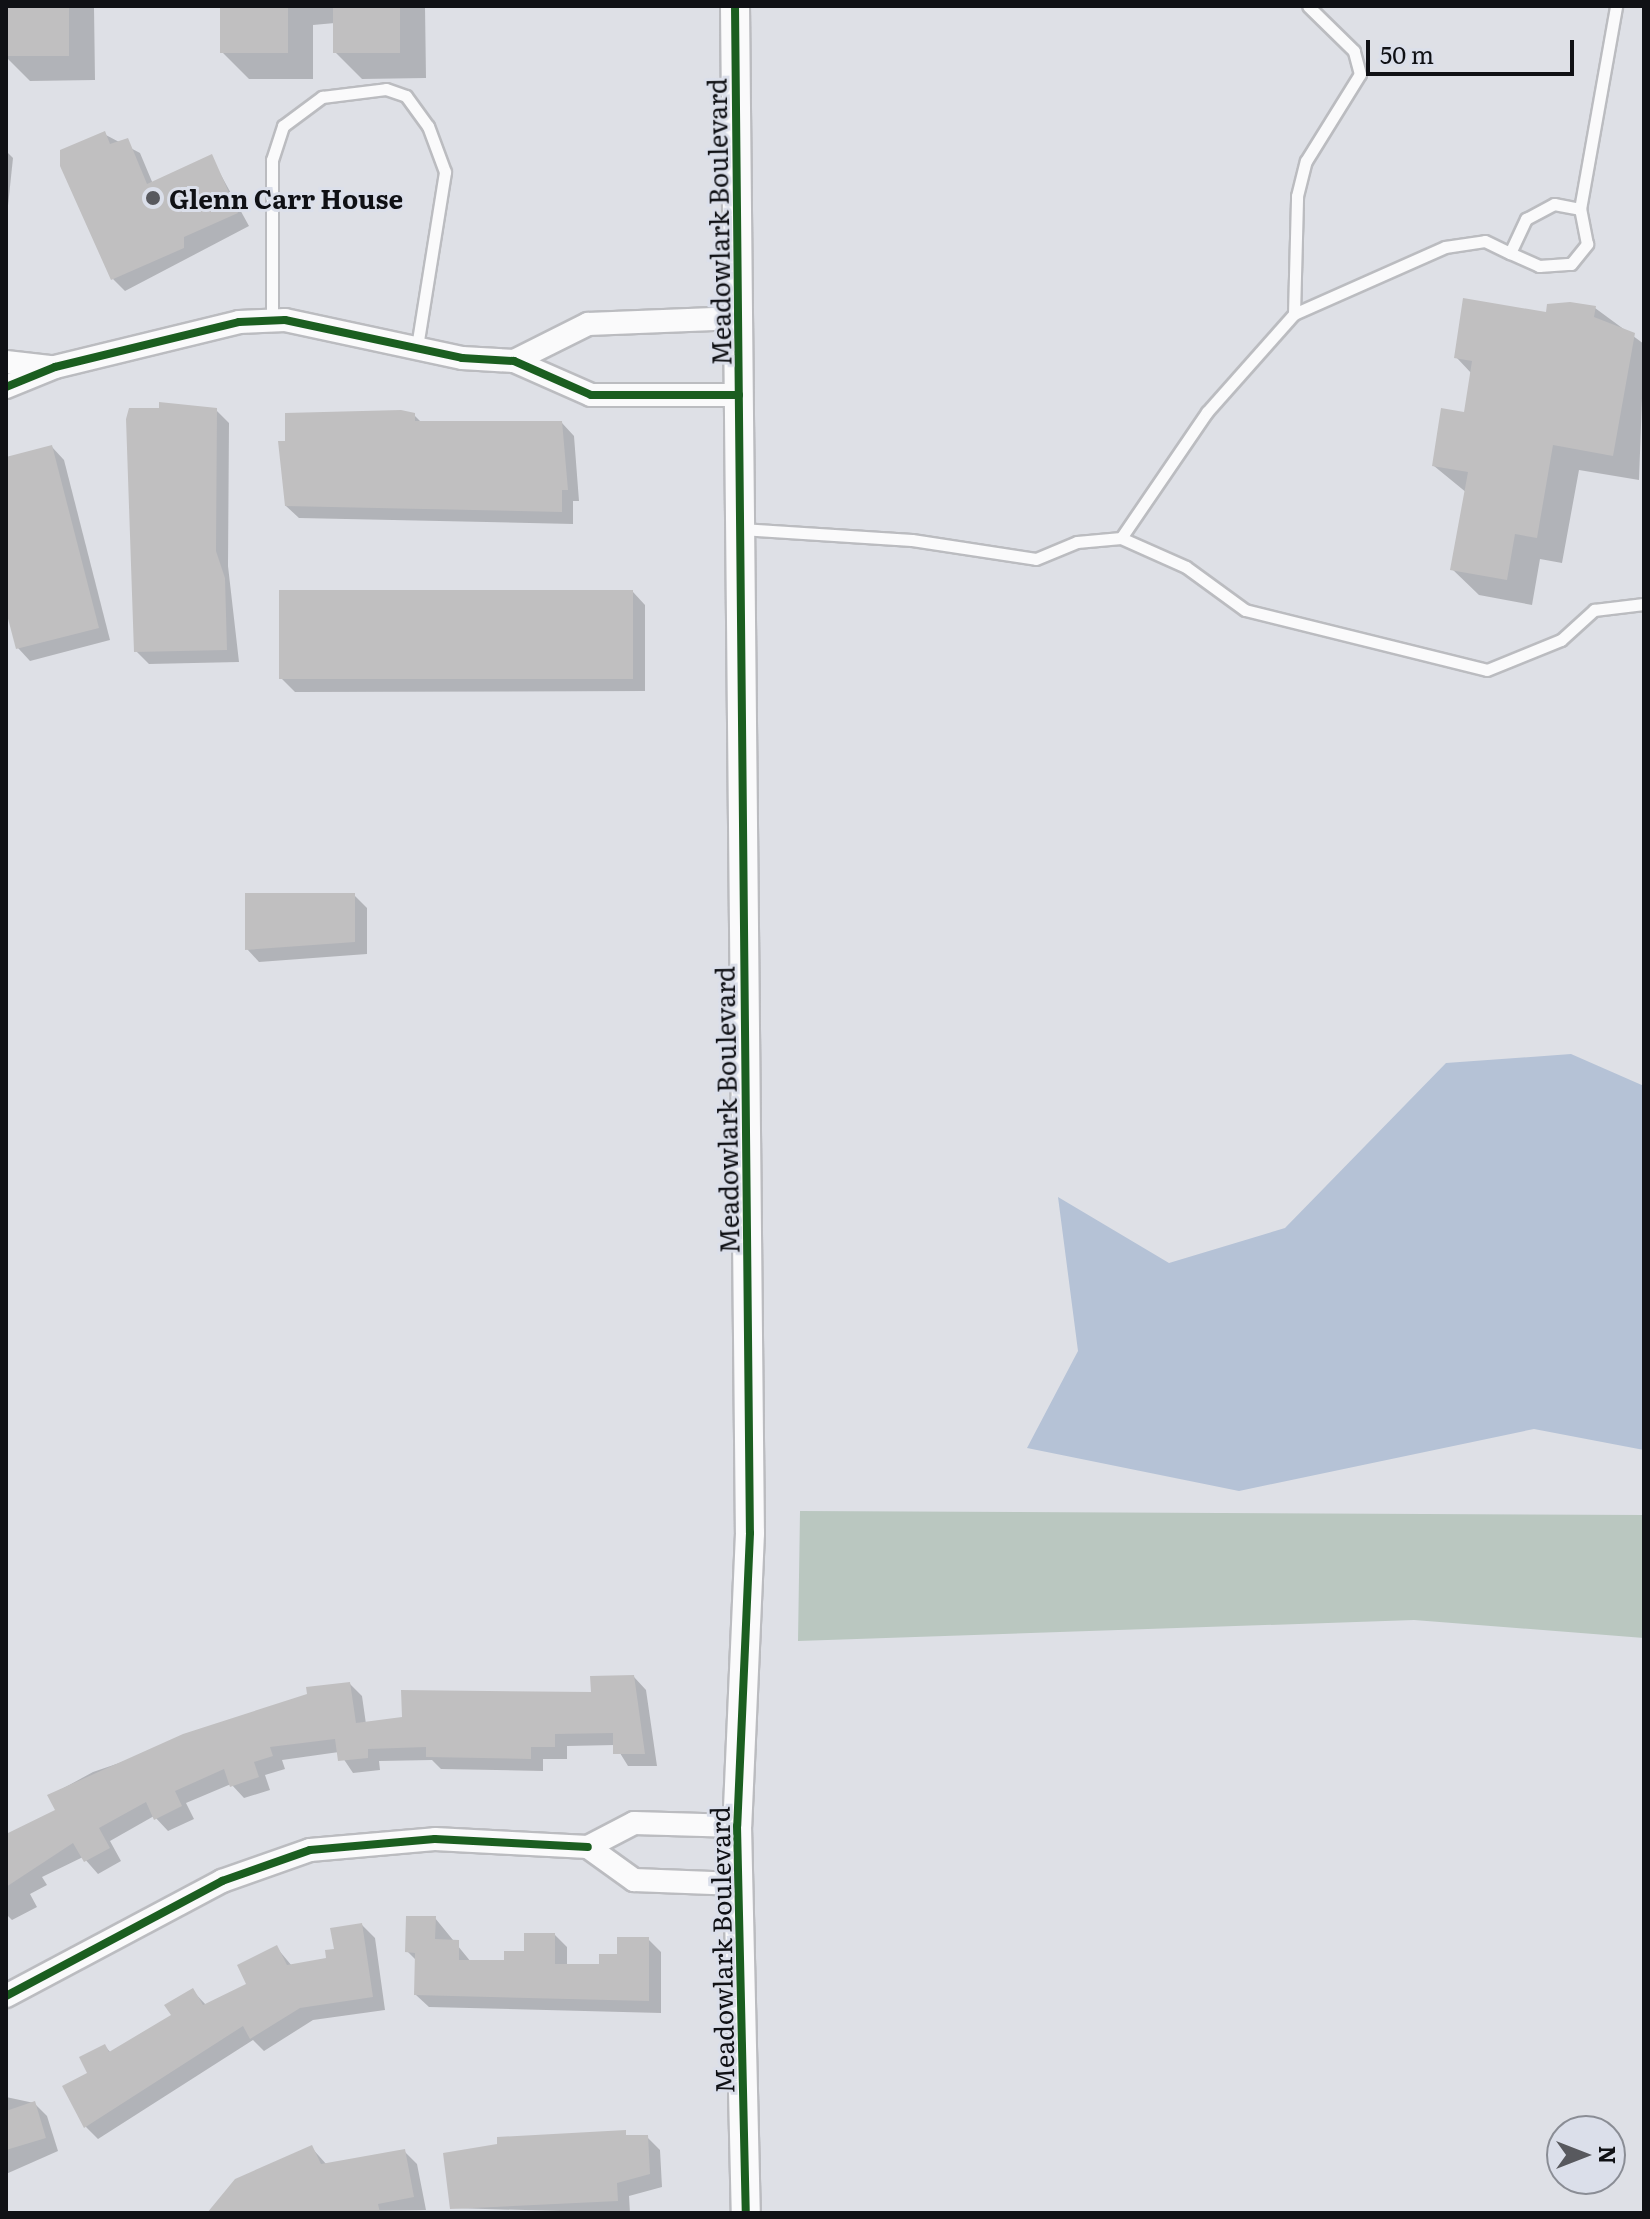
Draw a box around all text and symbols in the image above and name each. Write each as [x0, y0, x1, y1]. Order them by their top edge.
scale bar [1370, 24, 1578, 74]
text: 50 m [1380, 36, 1434, 71]
street label: Meadowlark Boulevard [700, 78, 736, 366]
place label: Glenn Carr House [169, 182, 403, 214]
marker: Glenn Carr House [144, 189, 162, 207]
street label: Meadowlark Boulevard [708, 966, 744, 1254]
street label: Meadowlark Boulevard [703, 1806, 739, 2094]
north arrow [1546, 2115, 1626, 2195]
text: N [1592, 2146, 1625, 2164]

